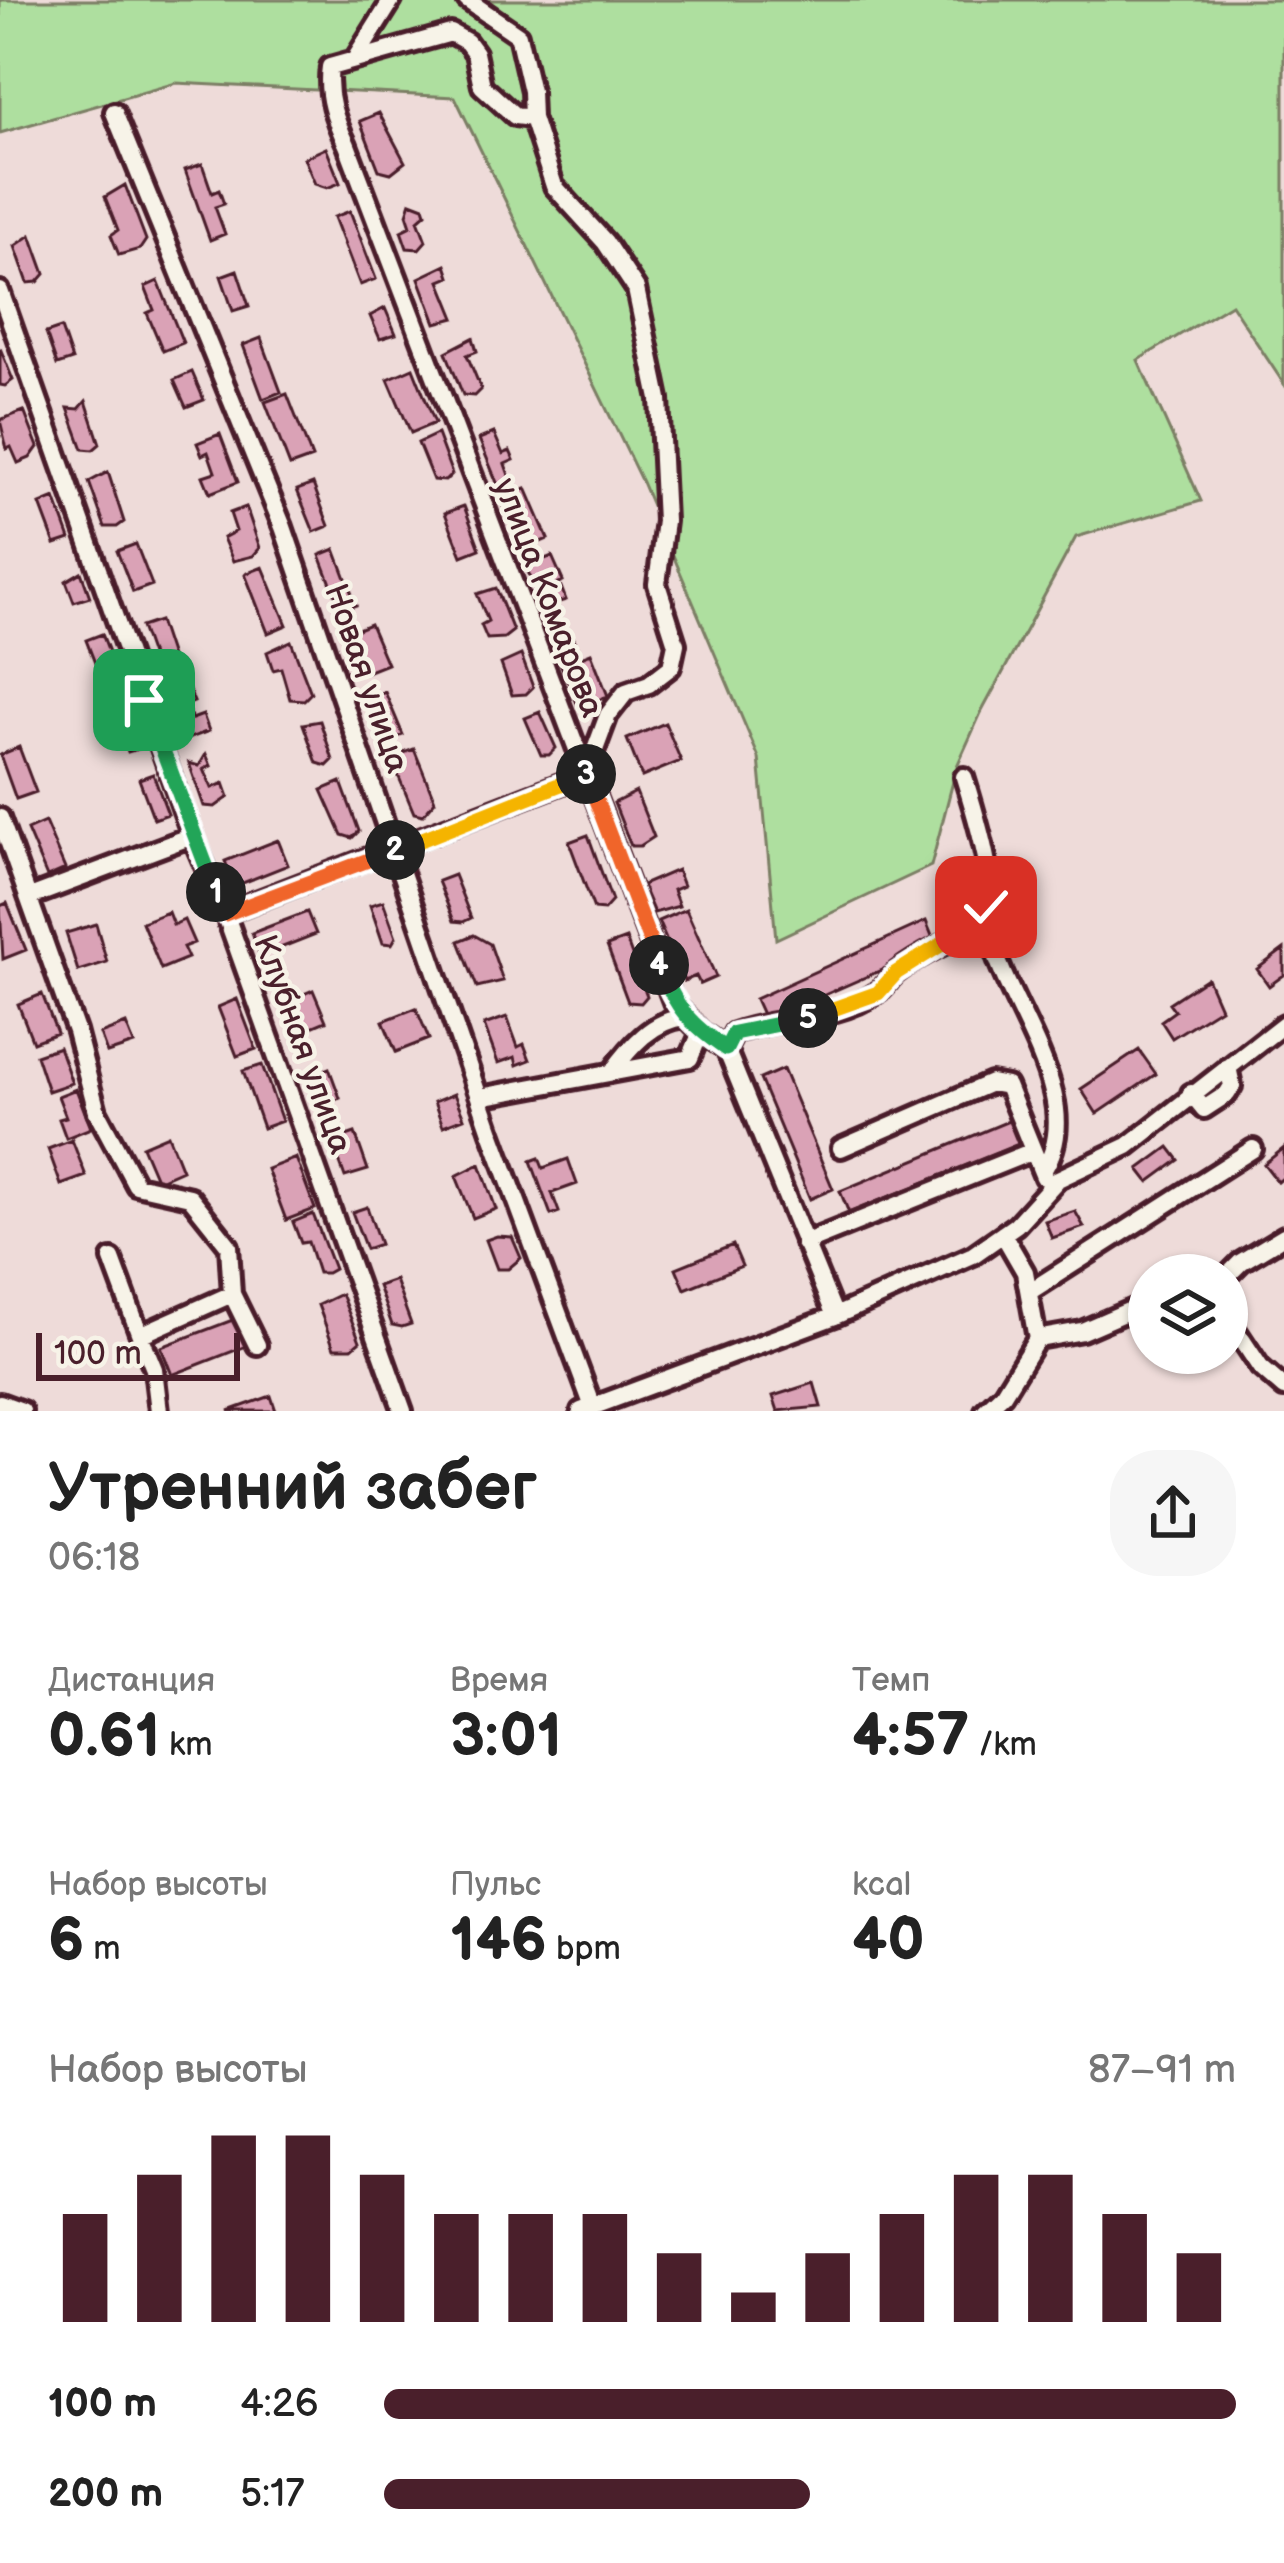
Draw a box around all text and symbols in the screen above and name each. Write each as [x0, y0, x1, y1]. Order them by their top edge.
street label: улица Комарова [484, 473, 612, 723]
street label: Новая улица [315, 579, 417, 778]
pin [93, 649, 195, 751]
icon: arrive [111, 667, 177, 733]
pin: 3 [556, 744, 616, 804]
text: 3 [576, 754, 596, 794]
pin: 2 [365, 820, 425, 880]
text: 2 [385, 830, 405, 870]
pin [935, 856, 1037, 958]
pin: 1 [186, 862, 246, 922]
text: 1 [209, 872, 223, 912]
icon: check [953, 874, 1019, 940]
street label: Клубная улица [244, 930, 360, 1160]
pin: 4 [629, 935, 689, 995]
text: 4 [649, 945, 669, 985]
pin: 5 [778, 988, 838, 1048]
text: 5 [798, 998, 818, 1038]
map controls [1128, 1254, 1248, 1374]
button: layers [1128, 1254, 1248, 1374]
scale bar [36, 1327, 240, 1380]
text: 100 m [54, 1334, 142, 1374]
text: Утренний забег [48, 1450, 537, 1529]
button: share [1110, 1450, 1236, 1576]
text: 06:18 [48, 1535, 140, 1582]
text: Дистанция [48, 1661, 215, 1701]
text: Время [450, 1661, 548, 1701]
text: Темп [852, 1661, 930, 1701]
text: 0.61 [48, 1701, 160, 1773]
text: 3:01 [450, 1701, 562, 1773]
text: 4:57 [852, 1701, 969, 1773]
text: km [160, 1725, 213, 1765]
text: /km [969, 1725, 1037, 1765]
text: Набор высоты [48, 1865, 268, 1905]
text: Пульс [450, 1865, 541, 1905]
text: kcal [852, 1865, 911, 1905]
text: 6 [48, 1905, 84, 1977]
text: 146 [450, 1905, 547, 1977]
text: 40 [852, 1905, 925, 1977]
text: m [84, 1929, 121, 1969]
text: bpm [547, 1929, 621, 1969]
text: Набор высоты [48, 2047, 308, 2094]
text: 87–91 m [1088, 2047, 1236, 2094]
text: 100 m [48, 2381, 157, 2428]
text: 4:26 [240, 2381, 319, 2428]
text: 200 m [48, 2471, 163, 2518]
text: 5:17 [240, 2471, 304, 2518]

